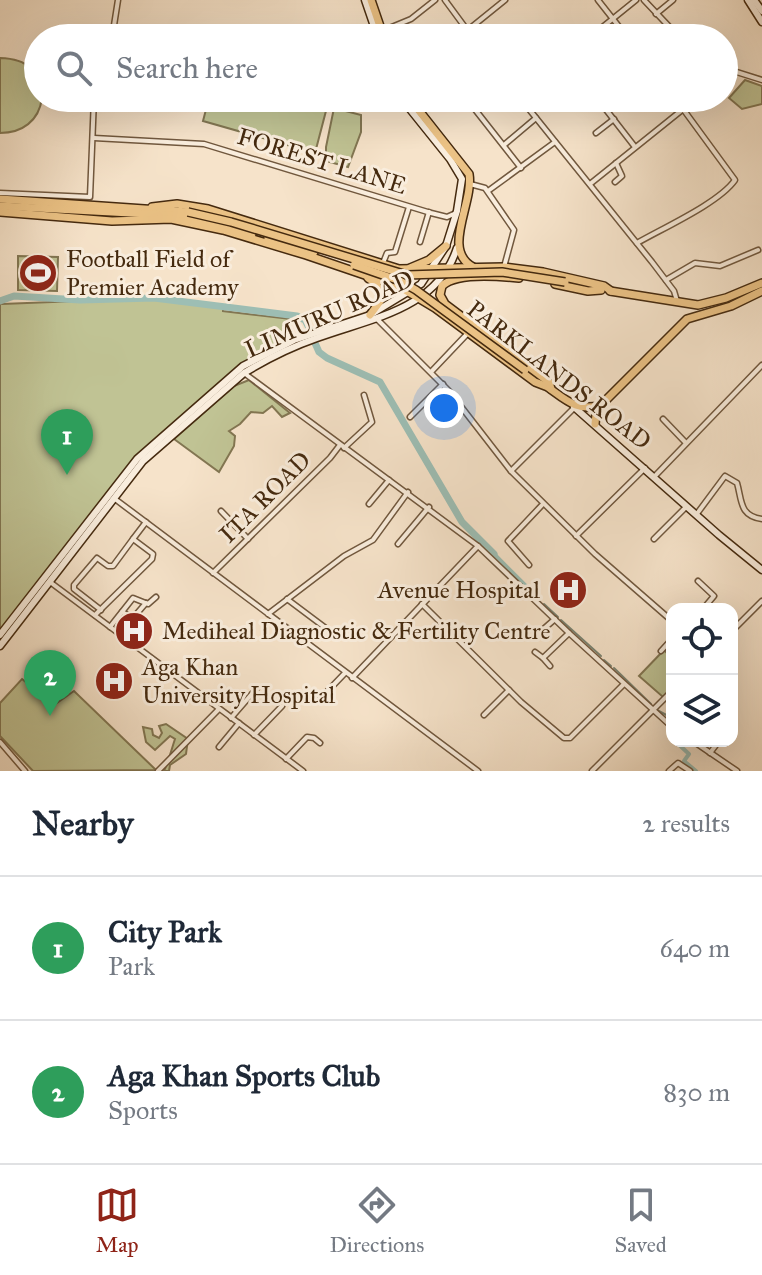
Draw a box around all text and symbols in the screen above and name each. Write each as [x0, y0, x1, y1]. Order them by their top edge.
search box [24, 24, 738, 112]
icon: search [52, 46, 96, 90]
text: Search here [116, 50, 258, 86]
street label: FOREST LANE [234, 121, 410, 201]
place label: Football Field of Premier Academy [66, 244, 239, 302]
sports icon: Football Field of Premier Academy [17, 252, 59, 294]
street label: LIMURU ROAD [240, 263, 418, 365]
street label: PARKLANDS ROAD [461, 294, 657, 456]
your location [424, 388, 464, 428]
pin: 1 [41, 409, 93, 475]
street label: ITA ROAD [213, 445, 317, 549]
hospital icon: Avenue Hospital [547, 569, 589, 611]
place label: Avenue Hospital [377, 575, 541, 605]
map controls [666, 603, 738, 747]
button: locate [666, 603, 738, 675]
hospital icon: Mediheal Diagnostic & Fertility Centre [113, 610, 155, 652]
place label: Mediheal Diagnostic & Fertility Centre [162, 616, 551, 646]
pin: 2 [24, 650, 76, 716]
place label: Aga Khan University Hospital [141, 652, 336, 710]
hospital icon: Aga Khan University Hospital [93, 660, 135, 702]
button: layers [666, 675, 738, 747]
text: Nearby [32, 803, 134, 844]
text: 2 results [642, 807, 730, 839]
text: City Park [108, 914, 222, 950]
text: 1 [53, 932, 63, 964]
text: 640 m [660, 932, 730, 964]
text: Park [108, 950, 155, 982]
text: Aga Khan Sports Club [108, 1058, 380, 1094]
text: 2 [52, 1076, 64, 1108]
text: 830 m [663, 1076, 730, 1108]
text: Sports [108, 1094, 178, 1126]
tab: Map [95, 1183, 139, 1258]
tab: Directions [329, 1183, 424, 1258]
tab: Saved [615, 1183, 667, 1258]

